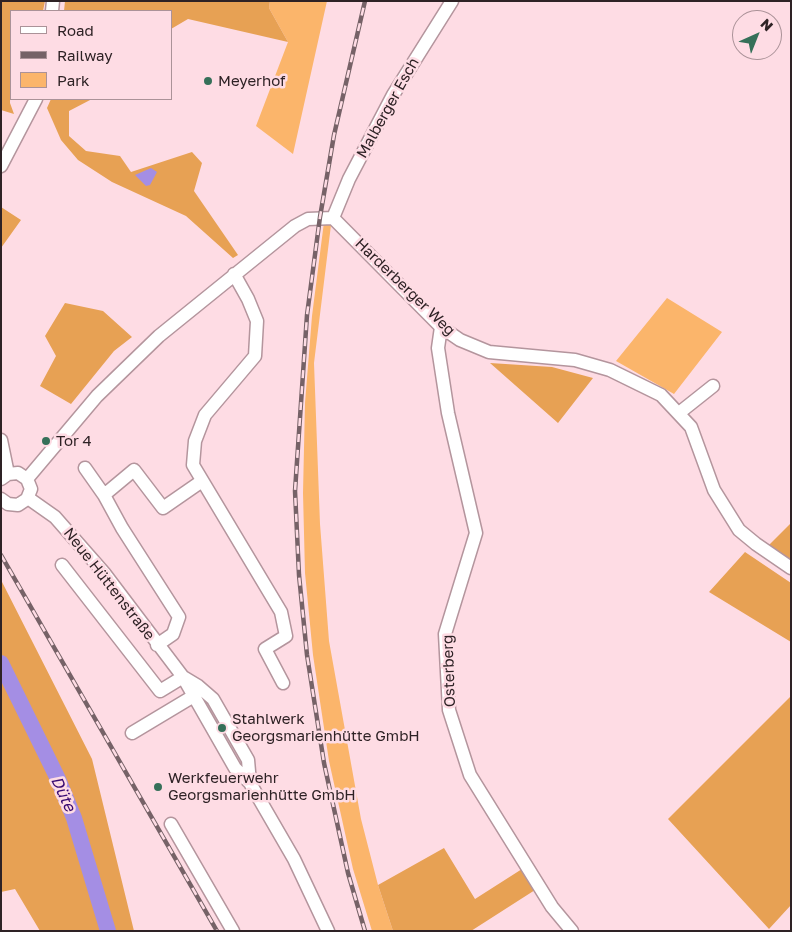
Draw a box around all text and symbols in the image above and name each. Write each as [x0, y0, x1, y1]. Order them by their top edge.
legend [10, 10, 172, 100]
north arrow [732, 10, 782, 60]
text: N [757, 15, 777, 34]
text: Road [57, 21, 94, 39]
text: Railway [57, 46, 113, 64]
street label: Malberger Esch [353, 55, 423, 161]
text: Park [57, 71, 89, 89]
place label: Meyerhof [218, 72, 285, 90]
marker: Meyerhof [202, 75, 214, 87]
street label: Harderberger Weg [351, 235, 459, 339]
place label: Tor 4 [56, 432, 92, 450]
marker: Tor 4 [40, 435, 52, 447]
street label: Neue Hüttenstraße [60, 524, 158, 644]
street label: Osterberg [439, 634, 459, 708]
place label: Stahlwerk Georgsmarienhütte GmbH [232, 710, 420, 745]
marker: Stahlwerk Georgsmarienhütte GmbH [216, 722, 228, 734]
place label: Werkfeuerwehr Georgsmarienhütte GmbH [168, 769, 356, 804]
water label: Düte [47, 773, 79, 815]
marker: Werkfeuerwehr Georgsmarienhütte GmbH [152, 781, 164, 793]

